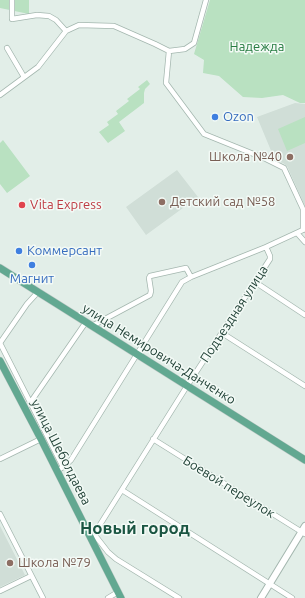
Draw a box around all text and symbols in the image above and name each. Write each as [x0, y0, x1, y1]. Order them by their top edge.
park label: Надежда [230, 39, 284, 55]
place label: Ozon [223, 109, 254, 125]
marker: Ozon [210, 112, 220, 122]
place label: Школа №40 [209, 149, 282, 165]
marker: Школа №40 [285, 152, 295, 162]
place label: Детский сад №58 [170, 194, 275, 210]
place label: Vita Express [30, 197, 102, 213]
marker: Детский сад №58 [157, 197, 167, 207]
marker: Vita Express [17, 200, 27, 210]
place label: Коммерсант [27, 243, 102, 259]
marker: Коммерсант [14, 246, 24, 256]
marker: Магнит [27, 260, 37, 270]
street label: Подъездная улица [197, 263, 271, 365]
place label: Магнит [10, 271, 54, 287]
street label: улица Немировича-Данченко [79, 300, 239, 408]
street label: улица Шеболдаева [28, 397, 94, 507]
street label: Боевой переулок [180, 452, 278, 522]
district label: Новый город [80, 518, 190, 538]
place label: Школа №79 [18, 555, 91, 571]
marker: Школа №79 [5, 558, 15, 568]

